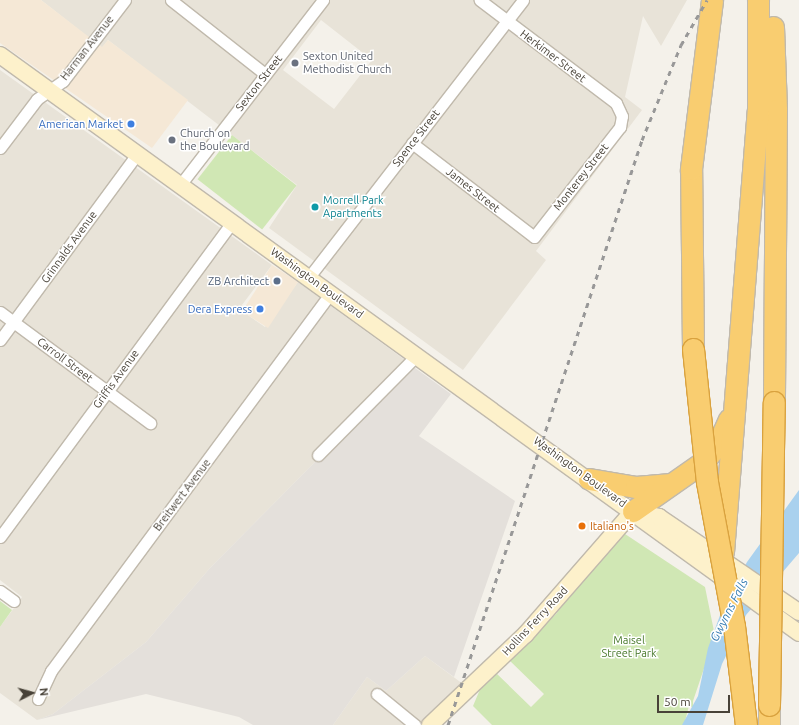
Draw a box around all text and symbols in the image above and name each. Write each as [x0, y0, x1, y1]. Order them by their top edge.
street label: Harman Avenue [58, 13, 116, 83]
street label: Herkimer Street [517, 27, 589, 85]
place label: Sexton United Methodist Church [303, 50, 391, 76]
street label: Sexton Street [233, 52, 285, 114]
marker: Sexton United Methodist Church [290, 58, 300, 68]
street label: Spence Street [390, 107, 442, 169]
place label: American Market [39, 117, 123, 131]
marker: American Market [126, 119, 136, 129]
place label: Church on the Boulevard [180, 127, 249, 153]
marker: Church on the Boulevard [167, 135, 177, 145]
street label: Monterey Street [551, 141, 611, 213]
street label: James Street [443, 165, 503, 215]
place label: Morrell Park Apartments [323, 194, 384, 220]
marker: Morrell Park Apartments [310, 202, 320, 212]
street label: Grinnalds Avenue [38, 208, 100, 286]
street label: Washington Boulevard [268, 245, 366, 321]
place label: ZB Architect [208, 274, 269, 288]
marker: ZB Architect [272, 276, 282, 286]
place label: Dera Express [188, 302, 252, 316]
marker: Dera Express [255, 304, 265, 314]
street label: Carroll Street [35, 335, 95, 385]
street label: Griffis Avenue [90, 347, 142, 411]
street label: Washington Boulevard [531, 434, 629, 510]
street label: Breitwert Avenue [151, 456, 213, 534]
place label: Italiano's [590, 519, 634, 533]
marker: Italiano's [577, 521, 587, 531]
water label: Gwynns Falls [707, 576, 751, 644]
street label: Hollins Ferry Road [500, 584, 570, 658]
park label: Maisel Street Park [601, 634, 657, 660]
north arrow [12, 673, 52, 713]
text: N [38, 687, 50, 696]
scale bar [659, 687, 732, 713]
text: 50 m [664, 695, 691, 708]

